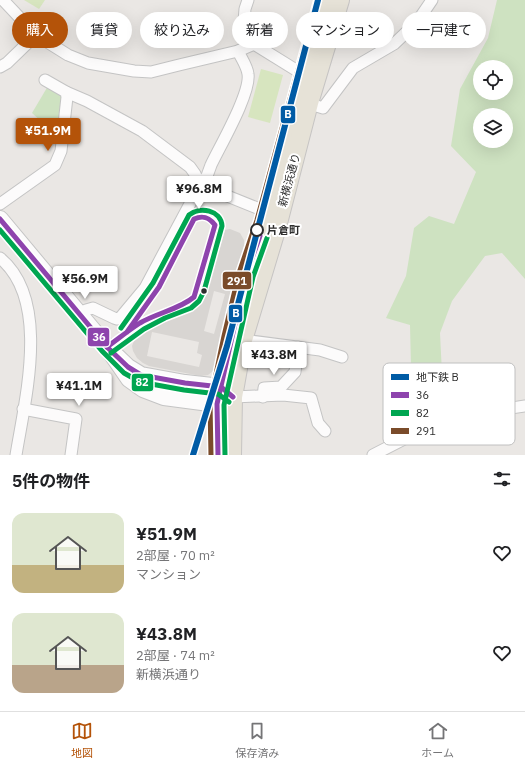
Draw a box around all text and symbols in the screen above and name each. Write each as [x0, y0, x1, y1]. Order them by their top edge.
chip: 購入 [12, 12, 68, 48]
chip: 賃貸 [76, 12, 132, 48]
chip: 絞り込み [140, 12, 224, 48]
chip: 新着 [232, 12, 288, 48]
chip: マンション [296, 12, 394, 48]
chip: 一戸建て [402, 12, 486, 48]
map controls [473, 60, 513, 148]
button: locate [473, 60, 513, 100]
line badge: B [280, 105, 296, 124]
text: B [284, 107, 292, 121]
button: layers [473, 108, 513, 148]
pin: ¥51.9M [15, 118, 81, 152]
text: ¥51.9M [25, 122, 71, 139]
street label: 新横浜通り [275, 152, 303, 208]
pin: ¥96.8M [166, 176, 232, 210]
text: ¥96.8M [176, 180, 222, 197]
marker: 片倉町 [250, 223, 264, 237]
place label: 片倉町 [267, 223, 300, 237]
pin: ¥56.9M [52, 266, 118, 300]
text: ¥56.9M [62, 270, 108, 287]
line badge: 291 [222, 271, 252, 290]
text: 291 [227, 274, 247, 288]
unlabelled marker [199, 286, 209, 296]
line badge: B [228, 304, 243, 323]
text: B [232, 306, 240, 320]
line badge: 36 [87, 327, 110, 347]
text: 36 [92, 330, 106, 344]
pin: ¥43.8M [241, 342, 307, 376]
text: ¥43.8M [251, 346, 297, 363]
legend [383, 363, 515, 445]
text: 地下鉄 B [416, 370, 459, 384]
pin: ¥41.1M [46, 373, 112, 407]
line badge: 82 [131, 373, 154, 392]
text: 82 [135, 375, 149, 389]
text: ¥41.1M [56, 377, 102, 394]
text: 36 [416, 388, 429, 402]
text: 82 [416, 406, 429, 420]
text: 291 [416, 424, 436, 438]
icon: filters [491, 468, 513, 490]
text: 5件の物件 [12, 470, 90, 492]
text: ¥51.9M [136, 523, 197, 545]
icon: home [44, 529, 92, 577]
icon: heart [491, 542, 513, 564]
text: 2部屋 · 70 m² [136, 547, 215, 564]
text: マンション [136, 566, 201, 583]
text: ¥43.8M [136, 623, 197, 645]
icon: home [44, 629, 92, 677]
icon: heart [491, 642, 513, 664]
text: 2部屋 · 74 m² [136, 647, 215, 664]
text: 新横浜通り [136, 666, 201, 683]
tab: 地図 [71, 720, 93, 760]
tab: 保存済み [235, 720, 279, 760]
tab: ホーム [421, 720, 454, 760]

